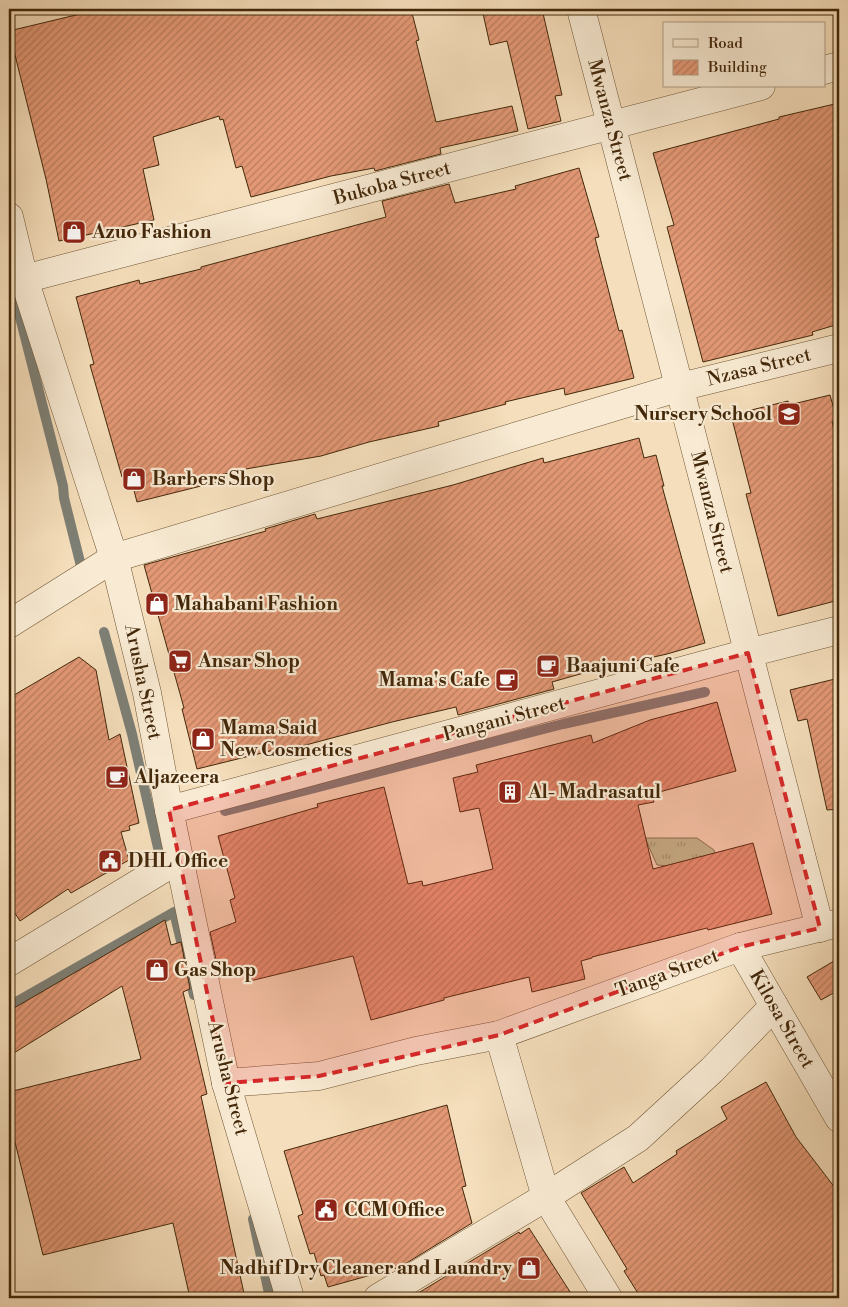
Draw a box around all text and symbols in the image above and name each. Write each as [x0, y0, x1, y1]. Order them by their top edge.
legend [663, 22, 826, 88]
text: Road [708, 34, 743, 53]
street label: Mwanza Street [582, 56, 638, 184]
text: Building [707, 58, 767, 77]
street label: Bukoba Street [330, 156, 454, 210]
shop icon: Azuo Fashion [61, 219, 87, 245]
place label: Azuo Fashion [91, 220, 212, 244]
street label: Nzasa Street [705, 342, 814, 392]
school or university icon: Nursery School [776, 401, 802, 427]
place label: Nursery School [634, 402, 772, 426]
street label: Mwanza Street [685, 448, 739, 576]
shop icon: Barbers Shop [121, 466, 147, 492]
place label: Barbers Shop [152, 467, 275, 491]
shop icon: Mahabani Fashion [144, 591, 170, 617]
place label: Mahabani Fashion [174, 592, 338, 616]
street label: Arusha Street [119, 621, 167, 742]
supermarket icon: Ansar Shop [167, 648, 193, 674]
place label: Ansar Shop [197, 649, 300, 673]
cafe icon: Baajuni Cafe [535, 653, 561, 679]
place label: Baajuni Cafe [566, 654, 680, 678]
cafe icon: Mama's Cafe [494, 667, 520, 693]
place label: Mama's Cafe [378, 668, 490, 692]
street label: Pangani Street [440, 691, 568, 747]
place label: Mama Said New Cosmetics [220, 716, 352, 762]
shop icon: Mama Said New Cosmetics [190, 726, 216, 752]
cafe icon: Aljazeera [104, 764, 130, 790]
place label: Aljazeera [133, 765, 220, 789]
building icon: Al- Madrasatul [497, 779, 523, 805]
place label: Al- Madrasatul [527, 780, 661, 804]
public building icon: DHL Office [97, 848, 123, 874]
place label: DHL Office [128, 849, 228, 873]
street label: Tanga Street [612, 943, 722, 1003]
shop icon: Gas Shop [144, 957, 170, 983]
place label: Gas Shop [174, 958, 256, 982]
street label: Kilosa Street [744, 965, 820, 1073]
street label: Arusha Street [202, 1017, 254, 1138]
public building icon: CCM Office [313, 1197, 339, 1223]
place label: CCM Office [344, 1198, 445, 1222]
shop icon: Nadhif Dry Cleaner and Laundry [516, 1255, 542, 1281]
place label: Nadhif Dry Cleaner and Laundry [220, 1256, 512, 1280]

